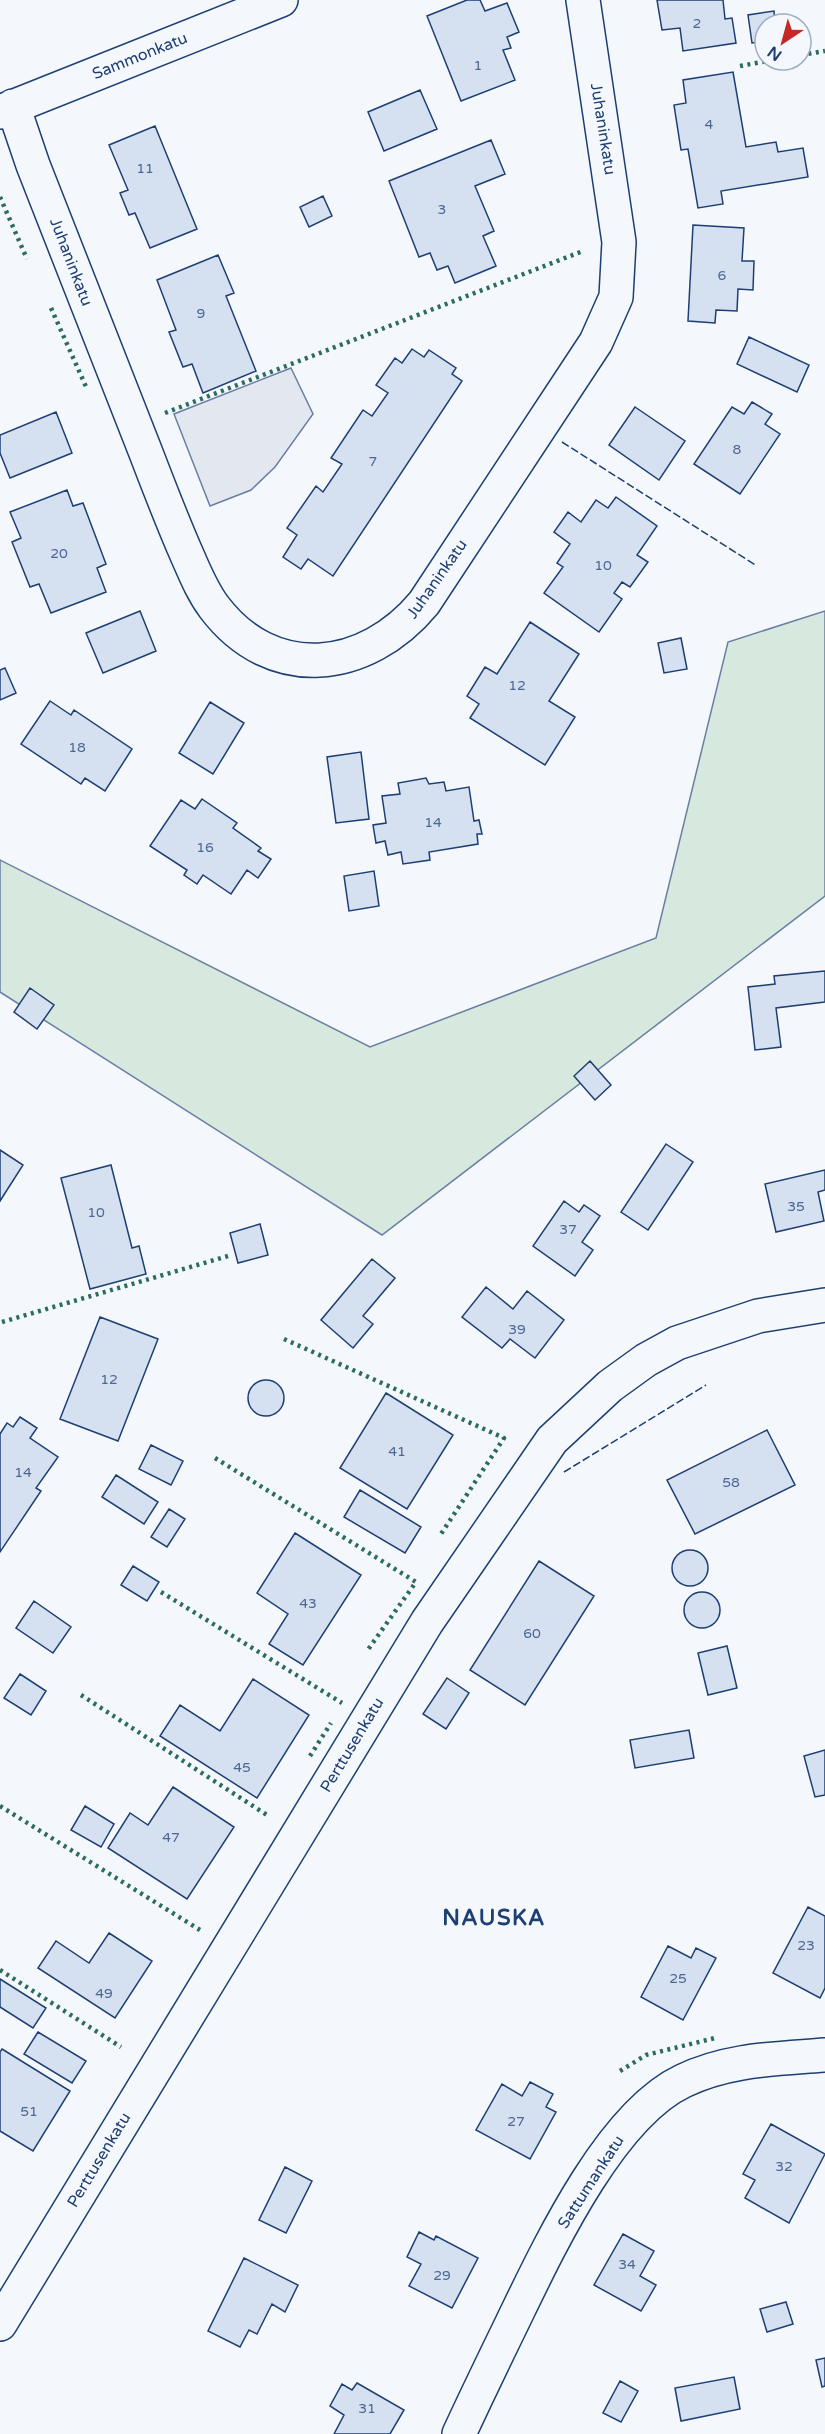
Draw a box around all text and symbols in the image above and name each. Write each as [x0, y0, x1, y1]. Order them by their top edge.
north arrow [753, 12, 813, 72]
house number: 2 [693, 15, 701, 32]
street label: Sammonkatu [89, 28, 191, 84]
text: N [764, 41, 786, 65]
house number: 1 [474, 57, 482, 74]
street label: Juhaninkatu [586, 82, 620, 176]
house number: 4 [705, 116, 714, 133]
house number: 11 [136, 160, 154, 177]
house number: 3 [438, 201, 446, 218]
street label: Juhaninkatu [45, 215, 97, 309]
house number: 6 [718, 267, 727, 284]
house number: 9 [197, 305, 205, 322]
house number: 8 [733, 441, 742, 458]
house number: 7 [369, 453, 377, 470]
street label: Juhaninkatu [402, 535, 472, 623]
house number: 20 [50, 545, 68, 562]
house number: 10 [594, 557, 612, 574]
house number: 12 [508, 677, 526, 694]
house number: 18 [68, 739, 86, 756]
house number: 14 [424, 814, 442, 831]
house number: 16 [196, 839, 214, 856]
house number: 35 [787, 1198, 805, 1215]
house number: 10 [87, 1204, 105, 1221]
house number: 37 [559, 1221, 577, 1238]
house number: 39 [508, 1321, 526, 1338]
house number: 12 [100, 1371, 118, 1388]
house number: 41 [388, 1443, 406, 1460]
house number: 14 [14, 1464, 32, 1481]
house number: 58 [722, 1474, 740, 1491]
house number: 43 [299, 1595, 317, 1612]
house number: 60 [523, 1625, 541, 1642]
street label: Perttusenkatu [316, 1694, 388, 1796]
house number: 45 [233, 1759, 251, 1776]
house number: 47 [162, 1829, 180, 1846]
district label: NAUSKA [442, 1905, 546, 1931]
house number: 23 [797, 1937, 815, 1954]
house number: 25 [669, 1970, 687, 1987]
house number: 49 [95, 1985, 113, 2002]
house number: 51 [20, 2103, 38, 2120]
street label: Perttusenkatu [63, 2109, 135, 2211]
house number: 27 [507, 2113, 525, 2130]
street label: Sattumankatu [553, 2132, 629, 2232]
house number: 32 [775, 2158, 793, 2175]
house number: 34 [618, 2256, 636, 2273]
house number: 29 [433, 2267, 451, 2284]
house number: 31 [358, 2400, 376, 2417]

